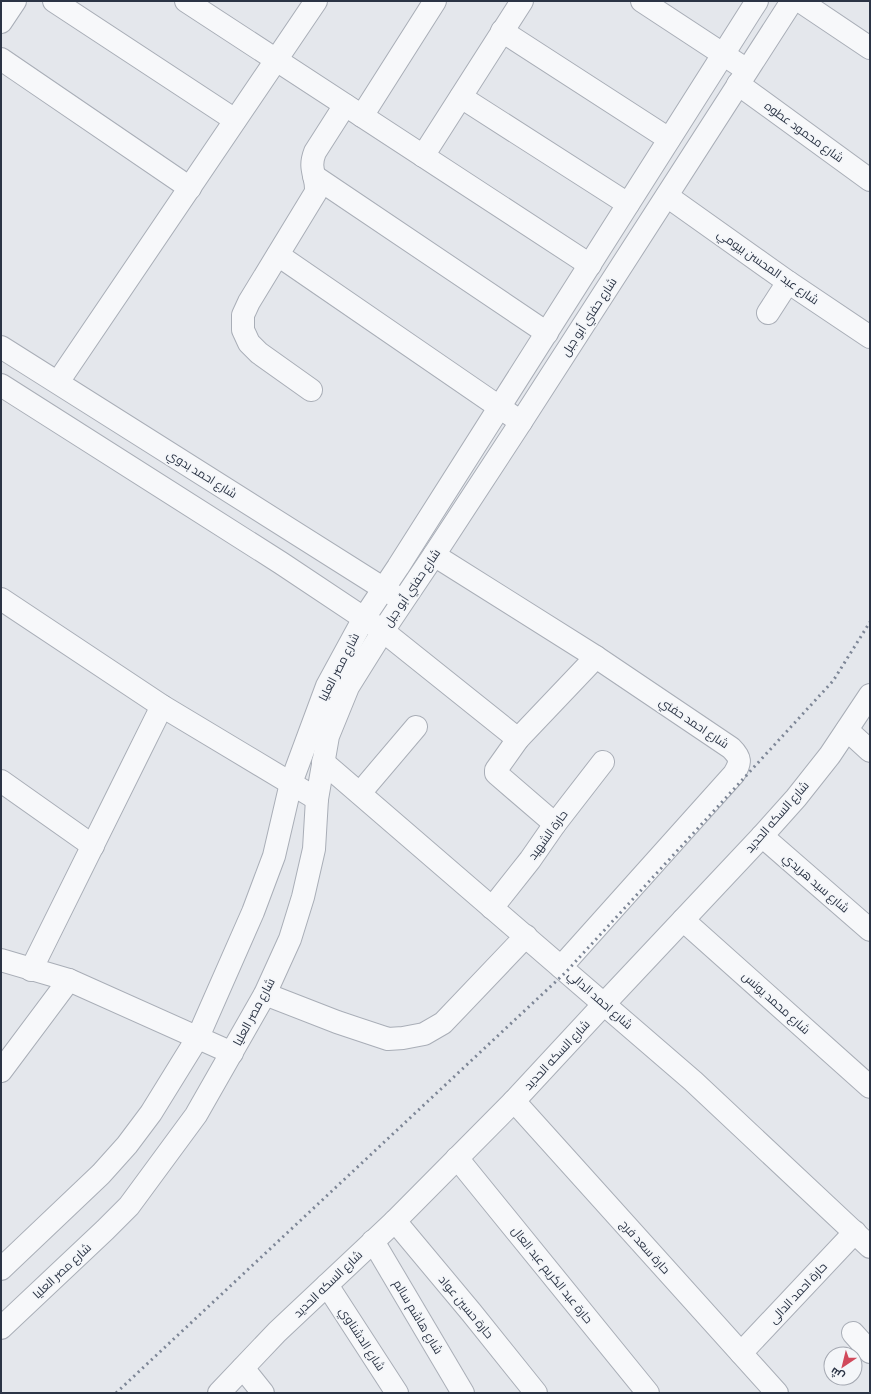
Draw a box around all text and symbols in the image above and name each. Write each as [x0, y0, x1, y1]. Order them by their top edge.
street label: شارع محمود عطوه [761, 96, 848, 167]
street label: شارع عبد المحسن بيومي [713, 224, 823, 310]
street label: شارع حفني أبو جبل [556, 273, 622, 361]
street label: شارع احمد بدوي [163, 444, 241, 504]
street label: شارع حفني أبو جبل [378, 545, 446, 631]
street label: شارع مصر العليا [313, 629, 364, 704]
street label: شارع احمد حفني [655, 692, 733, 754]
street label: شارع السكه الحديد [740, 776, 813, 857]
street label: حارة الشهيد [523, 806, 572, 864]
street label: شارع سيد هريدي [778, 848, 854, 918]
street label: شارع احمد الدالي [563, 966, 637, 1034]
street label: شارع محمد يونس [738, 967, 815, 1039]
street label: شارع مصر العليا [228, 974, 279, 1049]
street label: شارع السكه الحديد [519, 1015, 594, 1094]
street label: حارة سعد فرج [616, 1215, 675, 1278]
street label: حارة عبد الكريم عبد العال [507, 1222, 598, 1328]
street label: شارع مصر العليا [28, 1238, 95, 1303]
street label: شارع السكه الحديد [289, 1245, 367, 1322]
street label: حارة احمد الدالى [764, 1257, 831, 1328]
street label: حارة حسين عواد [434, 1271, 499, 1343]
street label: شارع هاشم سالم [389, 1276, 448, 1358]
street label: شارع الدشناوي [334, 1303, 390, 1375]
north arrow [823, 1346, 863, 1386]
text: ش [827, 1364, 848, 1385]

